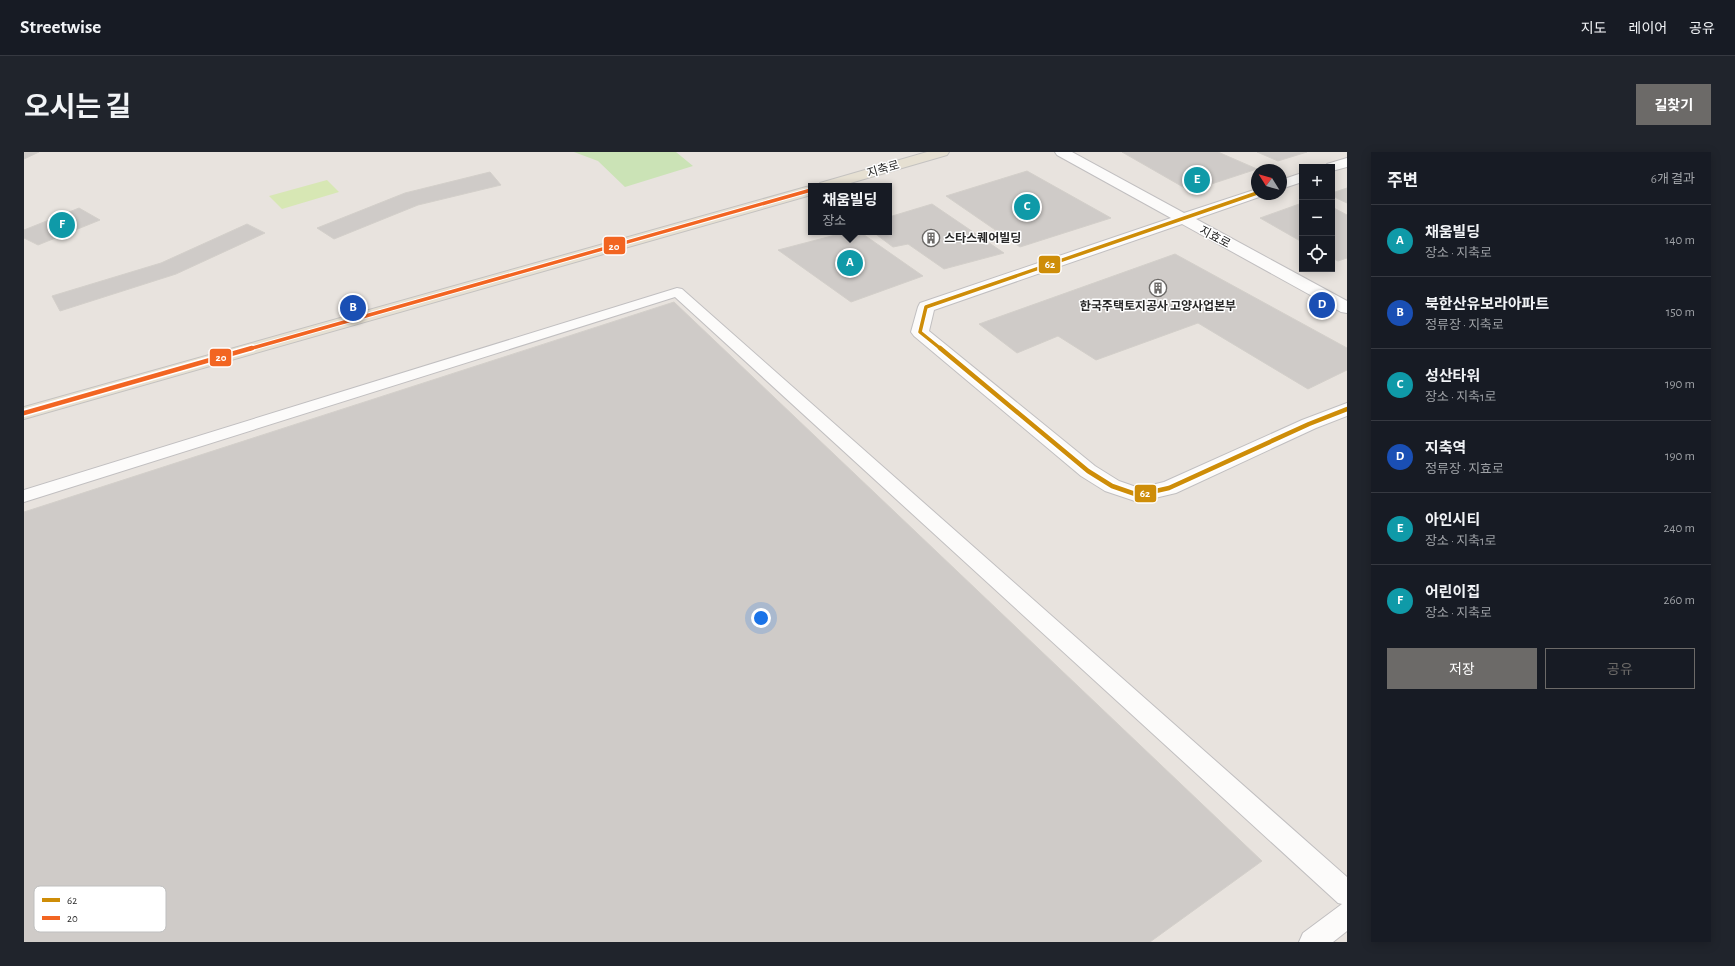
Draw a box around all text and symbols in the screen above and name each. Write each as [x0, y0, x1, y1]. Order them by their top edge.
text: Streetwise [20, 18, 101, 37]
text: 지도 [1581, 22, 1607, 36]
text: 레이어 [1629, 22, 1667, 36]
text: 공유 [1689, 22, 1715, 36]
button: 길찾기 [1636, 84, 1711, 125]
text: 오시는 길 [24, 94, 131, 122]
street label: 지축로 [865, 159, 901, 179]
north arrow [1251, 164, 1287, 200]
map controls [1299, 164, 1335, 272]
button: + [1299, 164, 1335, 200]
pin: E [1184, 165, 1210, 195]
text: 주변 [1387, 172, 1418, 189]
text: 6개 결과 [1651, 173, 1695, 186]
popup [808, 183, 892, 235]
pin: C [1014, 192, 1040, 222]
text: 채움빌딩 [822, 193, 878, 208]
button: − [1299, 200, 1335, 236]
pin: F [49, 210, 75, 240]
text: 장소 [822, 215, 846, 228]
street label: 지효로 [1198, 224, 1232, 250]
text: 채움빌딩 [1425, 225, 1480, 240]
building icon: 스타스퀘어빌딩 [921, 228, 941, 248]
place label: 스타스퀘어빌딩 [944, 232, 1021, 244]
text: A [1396, 234, 1404, 247]
text: 140 m [1665, 234, 1695, 247]
line badge: 20 [603, 236, 626, 255]
button: locate [1299, 236, 1335, 272]
text: 20 [609, 241, 620, 252]
text: 장소 · 지축로 [1425, 247, 1492, 260]
pin: A [837, 248, 863, 278]
line badge: 62 [1038, 255, 1061, 274]
text: 62 [1045, 259, 1055, 270]
building icon: 한국주택토지공사 고양사업본부 [1148, 278, 1168, 298]
pin: D [1309, 290, 1335, 320]
pin: B [340, 293, 366, 323]
text: 북한산유보라아파트 [1425, 297, 1549, 312]
place label: 한국주택토지공사 고양사업본부 [1080, 299, 1236, 312]
text: B [1396, 306, 1404, 319]
text: 150 m [1666, 306, 1695, 319]
text: 정류장 · 지축로 [1425, 319, 1504, 332]
line badge: 20 [209, 348, 232, 367]
text: 20 [216, 352, 227, 363]
text: 성산타워 [1425, 369, 1480, 384]
text: C [1397, 378, 1403, 391]
text: 190 m [1665, 378, 1695, 391]
text: 장소 · 지축1로 [1425, 391, 1497, 404]
text: 지축역 [1425, 441, 1466, 456]
text: D [1396, 450, 1404, 463]
text: 190 m [1665, 450, 1695, 463]
text: 정류장 · 지효로 [1425, 463, 1504, 476]
line badge: 62 [1134, 484, 1157, 503]
text: 62 [1140, 488, 1150, 499]
text: 아인시티 [1425, 513, 1480, 528]
text: E [1397, 522, 1403, 535]
text: 240 m [1663, 522, 1695, 535]
text: 장소 · 지축1로 [1425, 535, 1497, 548]
text: 어린이집 [1425, 585, 1480, 600]
text: F [1397, 594, 1403, 607]
text: 260 m [1664, 594, 1695, 607]
text: 장소 · 지축로 [1425, 607, 1492, 620]
your location [751, 608, 771, 628]
button: 저장 [1387, 648, 1537, 689]
button: 공유 [1545, 648, 1695, 689]
legend [34, 886, 166, 932]
text: 62 [67, 895, 77, 906]
text: 20 [67, 913, 78, 924]

